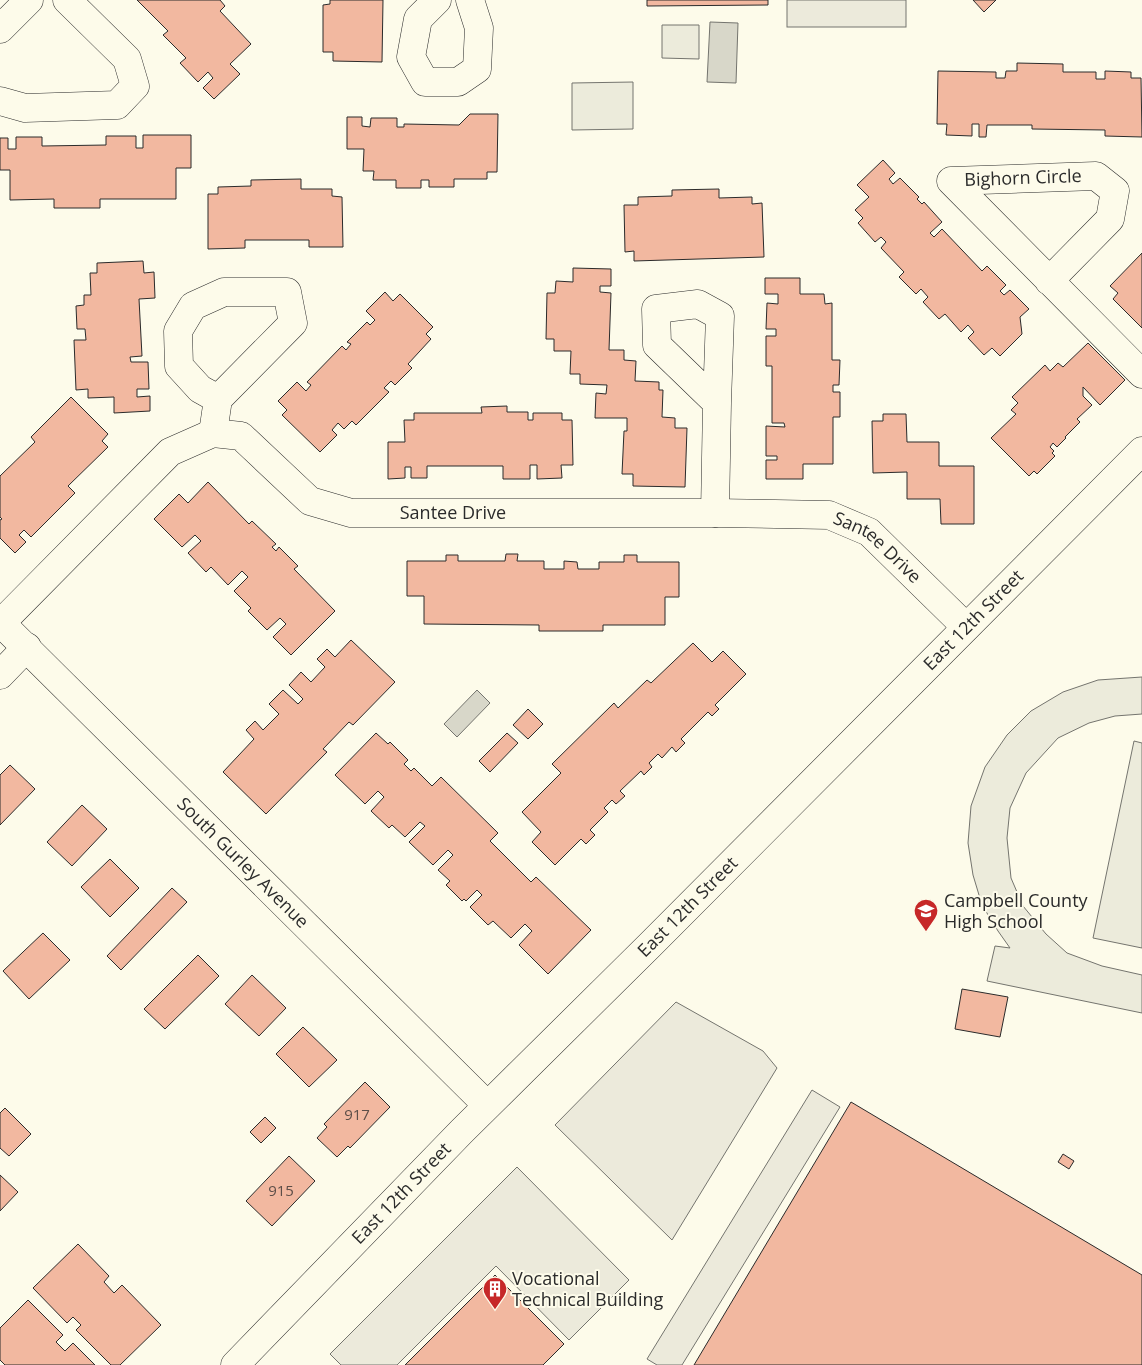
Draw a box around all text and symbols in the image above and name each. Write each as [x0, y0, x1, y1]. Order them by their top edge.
street label: Bighorn Circle [964, 163, 1082, 191]
street label: Santee Drive [400, 500, 506, 524]
street label: Santee Drive [830, 505, 927, 588]
street label: East 12th Street [918, 564, 1028, 675]
street label: South Gurley Avenue [172, 791, 315, 933]
street label: East 12th Street [632, 851, 742, 962]
place label: Campbell County High School [944, 888, 1089, 933]
school or university icon: Campbell County High School [913, 898, 939, 932]
house number: 917 [344, 1104, 370, 1124]
street label: East 12th Street [346, 1137, 456, 1249]
house number: 915 [268, 1180, 294, 1200]
place label: Vocational Technical Building [512, 1266, 663, 1311]
building icon: Vocational Technical Building [482, 1276, 508, 1310]

